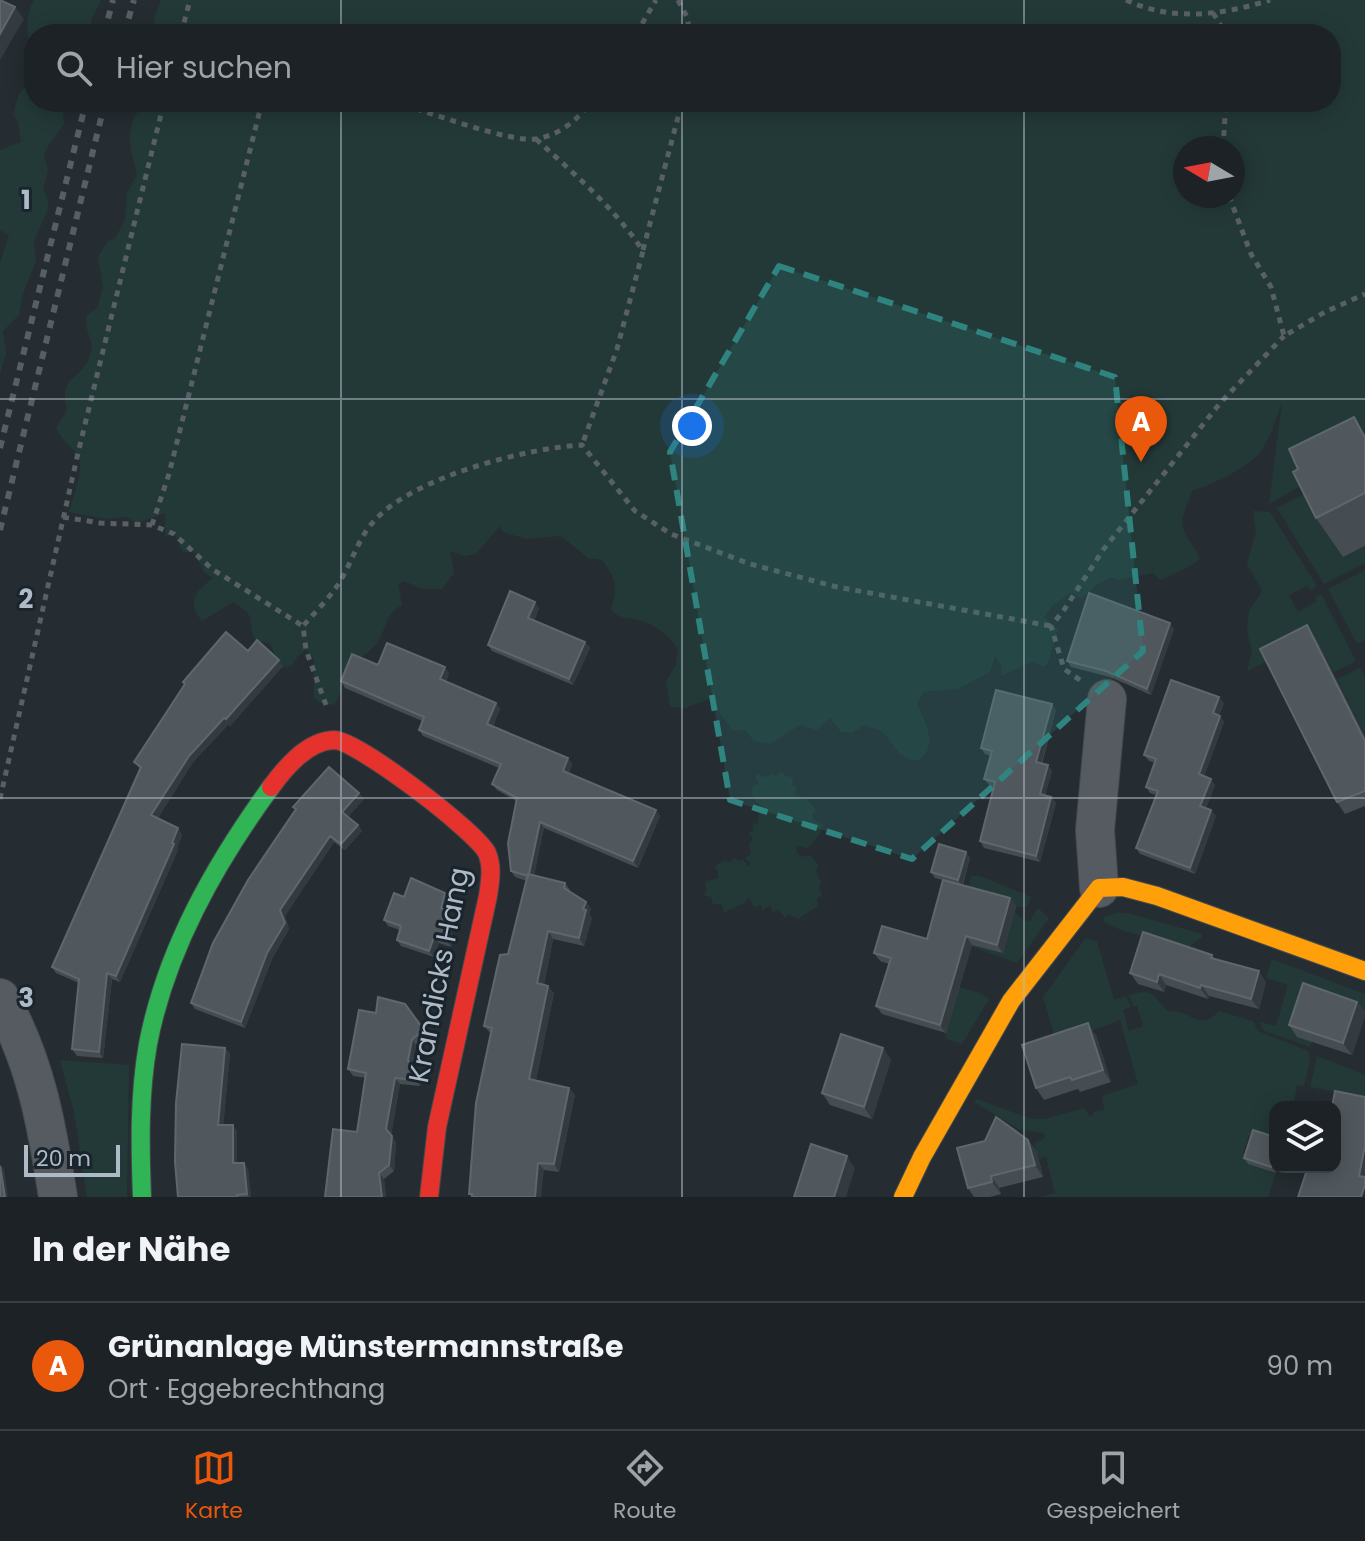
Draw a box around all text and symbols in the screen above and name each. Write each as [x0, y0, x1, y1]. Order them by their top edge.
search box [24, 24, 1341, 112]
icon: search [52, 46, 96, 90]
text: Hier suchen [116, 46, 292, 89]
north arrow [1173, 136, 1245, 208]
text: 1 [21, 182, 31, 218]
pin: A [1115, 396, 1167, 462]
your location [672, 406, 712, 446]
text: 2 [19, 581, 34, 617]
street label: Krandicks Hang [399, 864, 479, 1086]
text: 3 [18, 980, 34, 1016]
map controls [1269, 1101, 1341, 1173]
button: layers [1269, 1101, 1341, 1173]
scale bar [24, 1141, 120, 1177]
text: 20 m [36, 1143, 91, 1174]
text: In der Nähe [32, 1225, 230, 1273]
text: Grünanlage Münstermannstraße [108, 1325, 623, 1368]
text: A [48, 1348, 68, 1384]
text: 90 m [1267, 1348, 1333, 1384]
text: Ort · Eggebrechthang [108, 1371, 385, 1407]
tab: Karte [185, 1446, 243, 1527]
tab: Route [613, 1446, 676, 1527]
tab: Gespeichert [1046, 1446, 1180, 1527]

